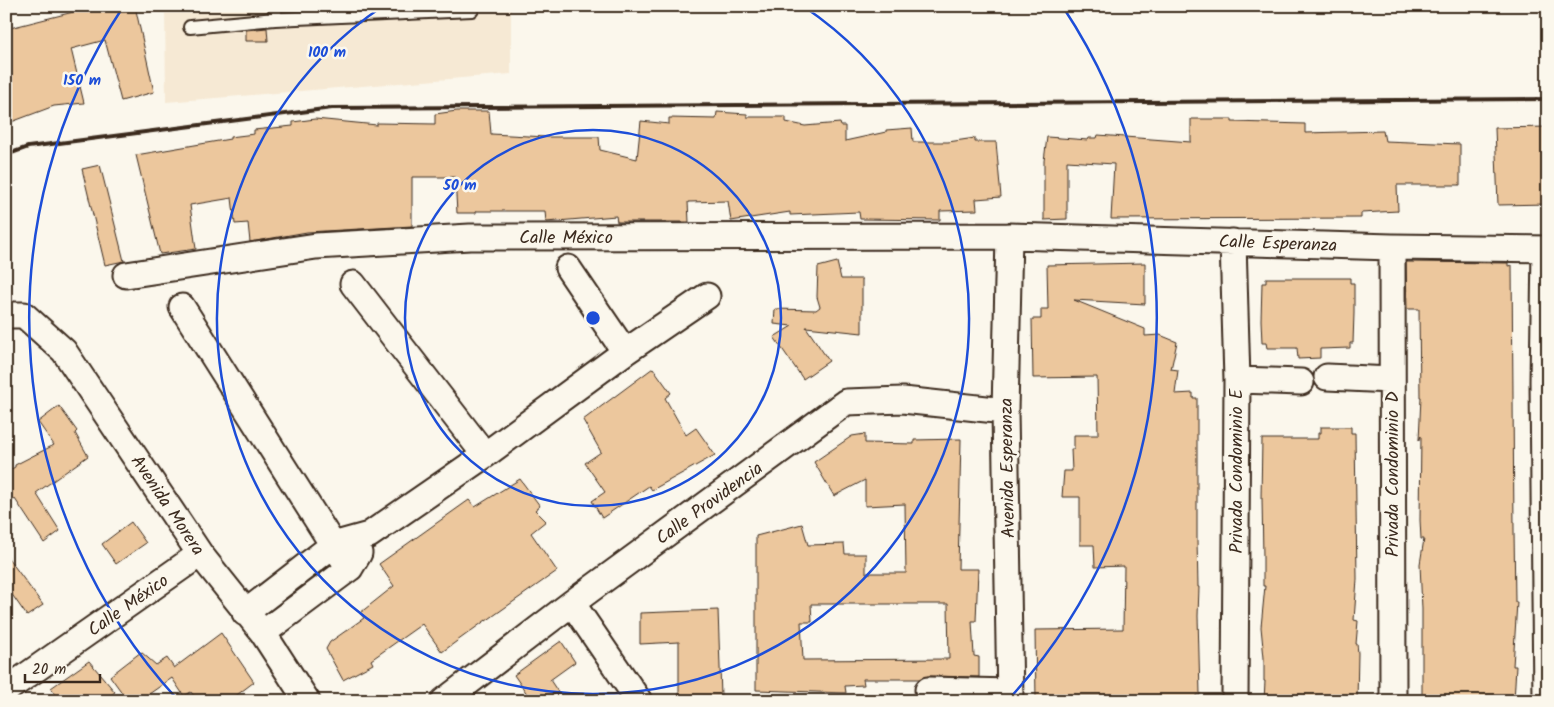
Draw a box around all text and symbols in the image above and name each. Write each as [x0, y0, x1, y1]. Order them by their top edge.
text: 100 m [308, 41, 346, 65]
text: 150 m [63, 69, 101, 93]
text: 50 m [442, 174, 477, 198]
street label: Calle México [519, 224, 613, 253]
street label: Calle Esperanza [1218, 228, 1338, 261]
centre of rings [584, 309, 602, 327]
street label: Privada Condominio E [1223, 388, 1252, 553]
street label: Privada Condominio D [1379, 391, 1408, 557]
street label: Avenida Esperanza [993, 398, 1024, 538]
street label: Avenida Morera [122, 450, 211, 562]
street label: Calle Providencia [650, 455, 770, 553]
street label: Calle México [82, 568, 176, 645]
scale bar [25, 652, 100, 684]
text: 20 m [32, 658, 66, 682]

